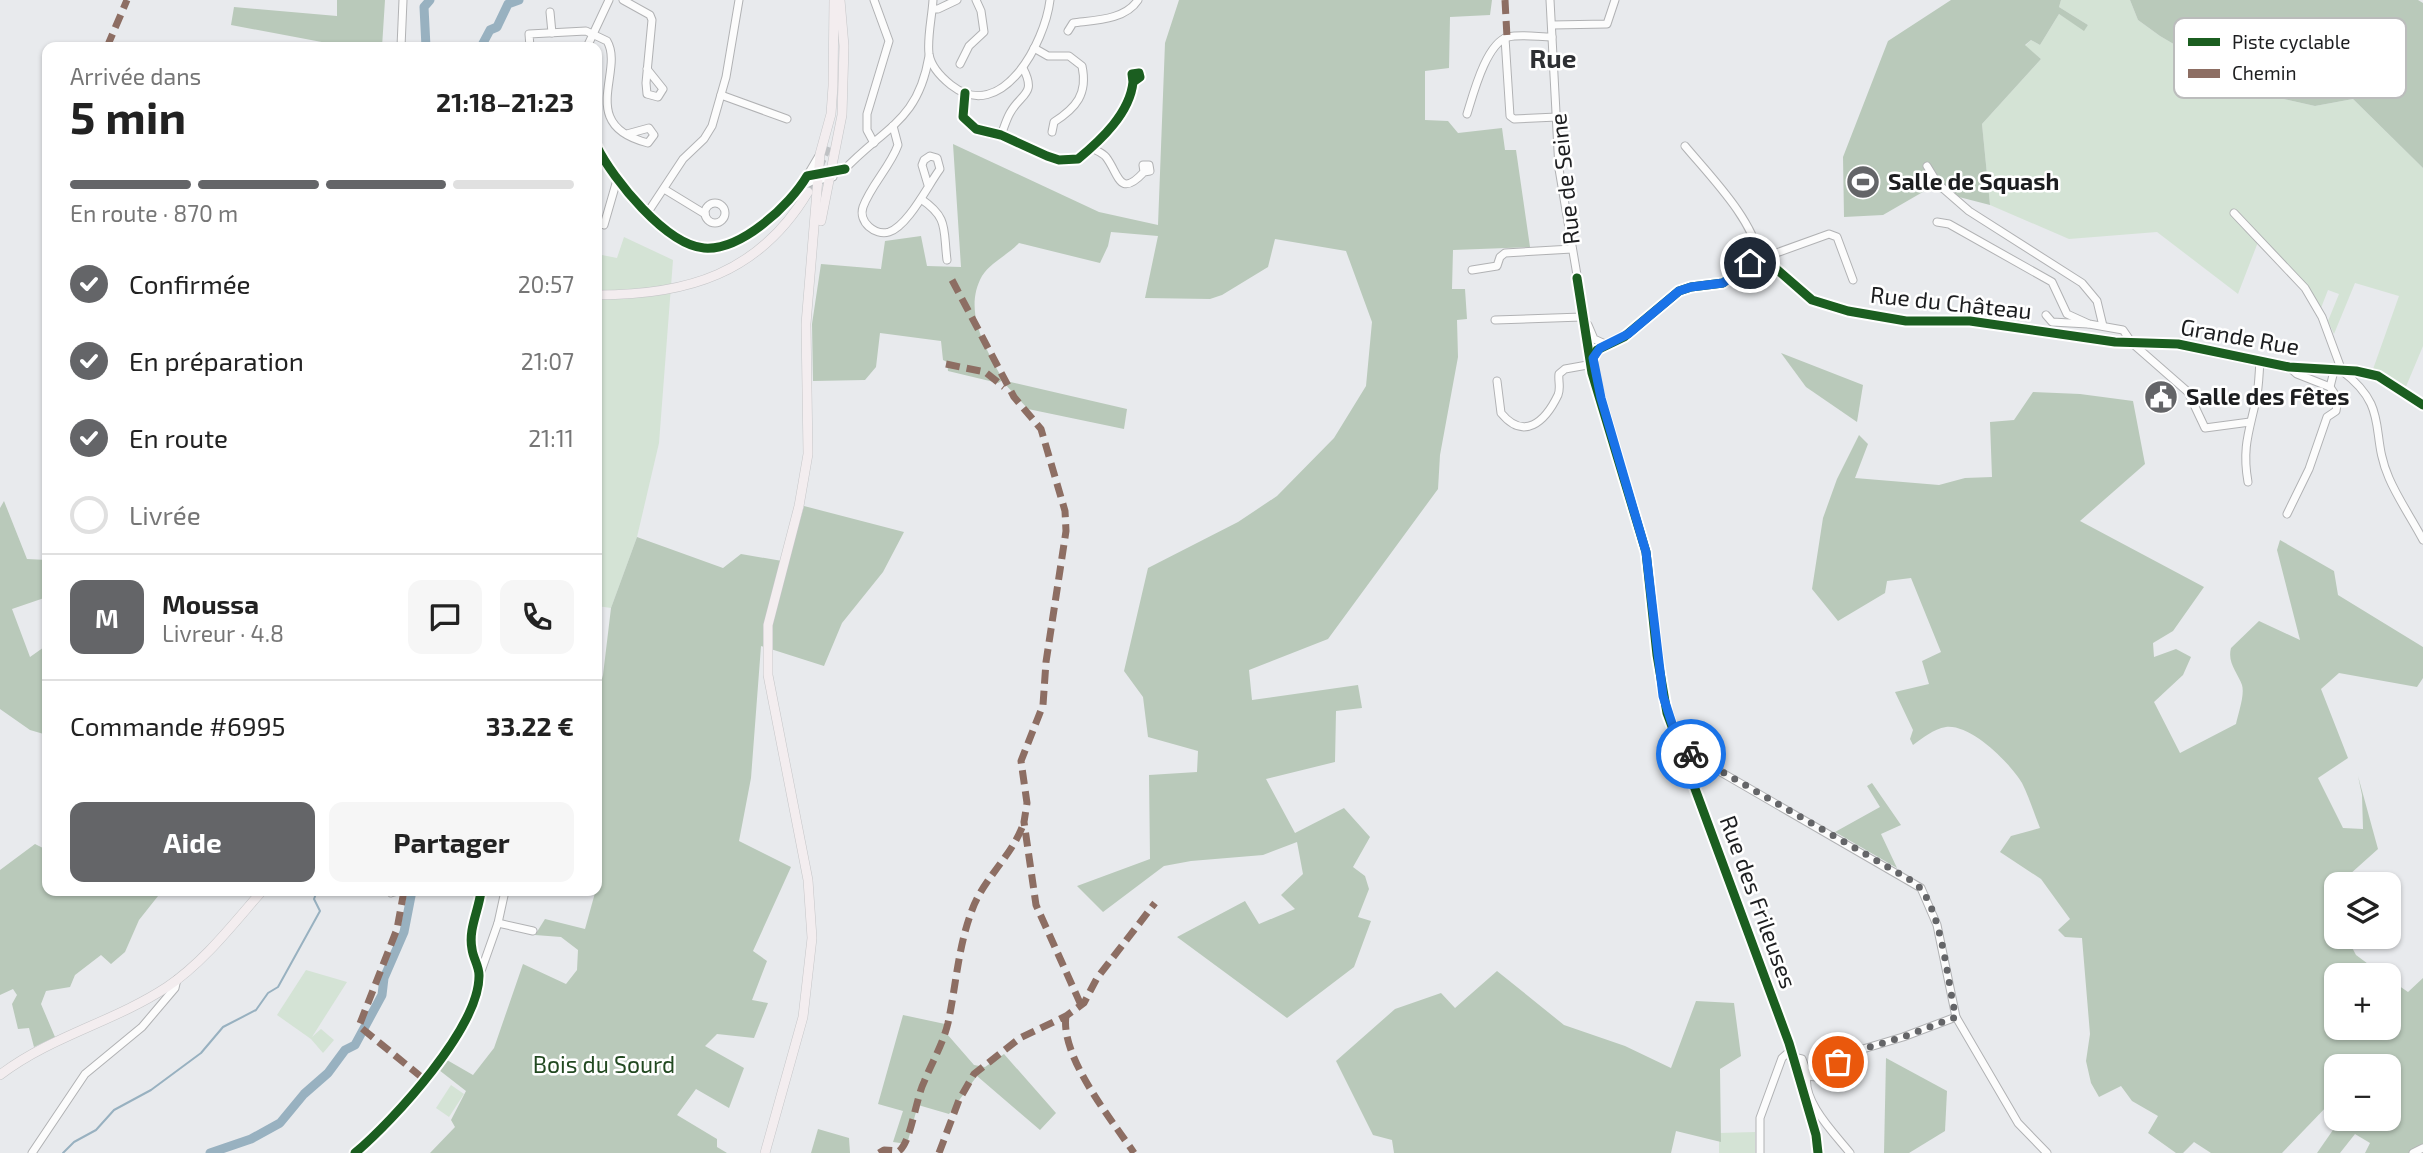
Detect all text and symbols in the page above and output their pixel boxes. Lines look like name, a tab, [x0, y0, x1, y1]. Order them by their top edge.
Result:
legend	[2174, 18, 2406, 98]
text: Piste cyclable	[2232, 30, 2351, 53]
district label: Rue	[1530, 42, 1576, 73]
text: Chemin	[2232, 61, 2296, 84]
text: Arrivée dans	[70, 62, 201, 90]
text: 21:18–21:23	[436, 86, 574, 117]
text: 5 min	[70, 88, 186, 143]
street label: Rue de Seine	[1543, 112, 1585, 246]
sports icon: Salle de Squash	[1844, 163, 1882, 201]
place label: Salle de Squash	[1888, 167, 2059, 195]
text: En route · 870 m	[70, 199, 238, 227]
pin	[1720, 233, 1780, 293]
icon: home	[1731, 244, 1769, 282]
icon: check	[70, 265, 108, 303]
text: Confirmée	[129, 268, 251, 299]
text: 20:57	[518, 270, 574, 298]
street label: Rue du Château	[1869, 280, 2033, 324]
street label: Grande Rue	[2179, 312, 2302, 360]
icon: check	[70, 342, 108, 380]
text: En préparation	[129, 345, 304, 376]
text: 21:07	[521, 347, 574, 375]
public building icon: Salle des Fêtes	[2142, 378, 2180, 416]
place label: Salle des Fêtes	[2186, 382, 2350, 410]
icon: check	[70, 419, 108, 457]
text: En route	[129, 422, 228, 453]
text: 21:11	[528, 424, 574, 452]
text: Livrée	[129, 499, 201, 530]
button: chat	[408, 580, 482, 654]
button: phone	[500, 580, 574, 654]
text: Moussa	[162, 588, 259, 619]
text: M	[95, 602, 119, 633]
text: Livreur · 4.8	[162, 619, 284, 647]
text: Commande #6995	[70, 710, 286, 741]
text: 33.22 €	[486, 710, 574, 741]
courier	[1656, 719, 1726, 789]
icon: bike	[1672, 735, 1710, 773]
button: Aide	[70, 802, 315, 882]
button: Partager	[329, 802, 574, 882]
street label: Rue des Frileuses	[1715, 811, 1803, 992]
map controls	[2324, 872, 2401, 1131]
button: layers	[2324, 872, 2401, 949]
button: +	[2324, 963, 2401, 1040]
pin	[1808, 1032, 1868, 1092]
icon: bag	[1819, 1043, 1857, 1081]
park label: Bois du Sourd	[533, 1050, 675, 1078]
button: −	[2324, 1054, 2401, 1131]

